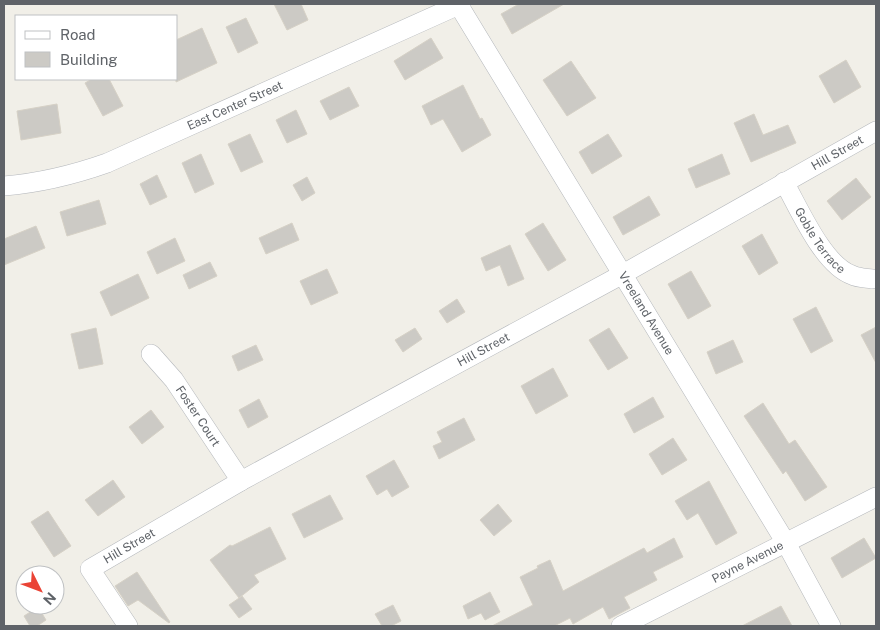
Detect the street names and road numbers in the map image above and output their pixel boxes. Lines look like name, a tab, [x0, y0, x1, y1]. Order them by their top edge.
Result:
street label: East Center Street	[185, 78, 285, 133]
street label: Hill Street	[809, 132, 866, 173]
street label: Goble Terrace	[792, 205, 848, 277]
street label: Vreeland Avenue	[616, 269, 677, 358]
street label: Hill Street	[455, 330, 512, 369]
street label: Foster Court	[173, 383, 223, 449]
street label: Hill Street	[101, 525, 158, 567]
street label: Payne Avenue	[710, 538, 786, 586]

